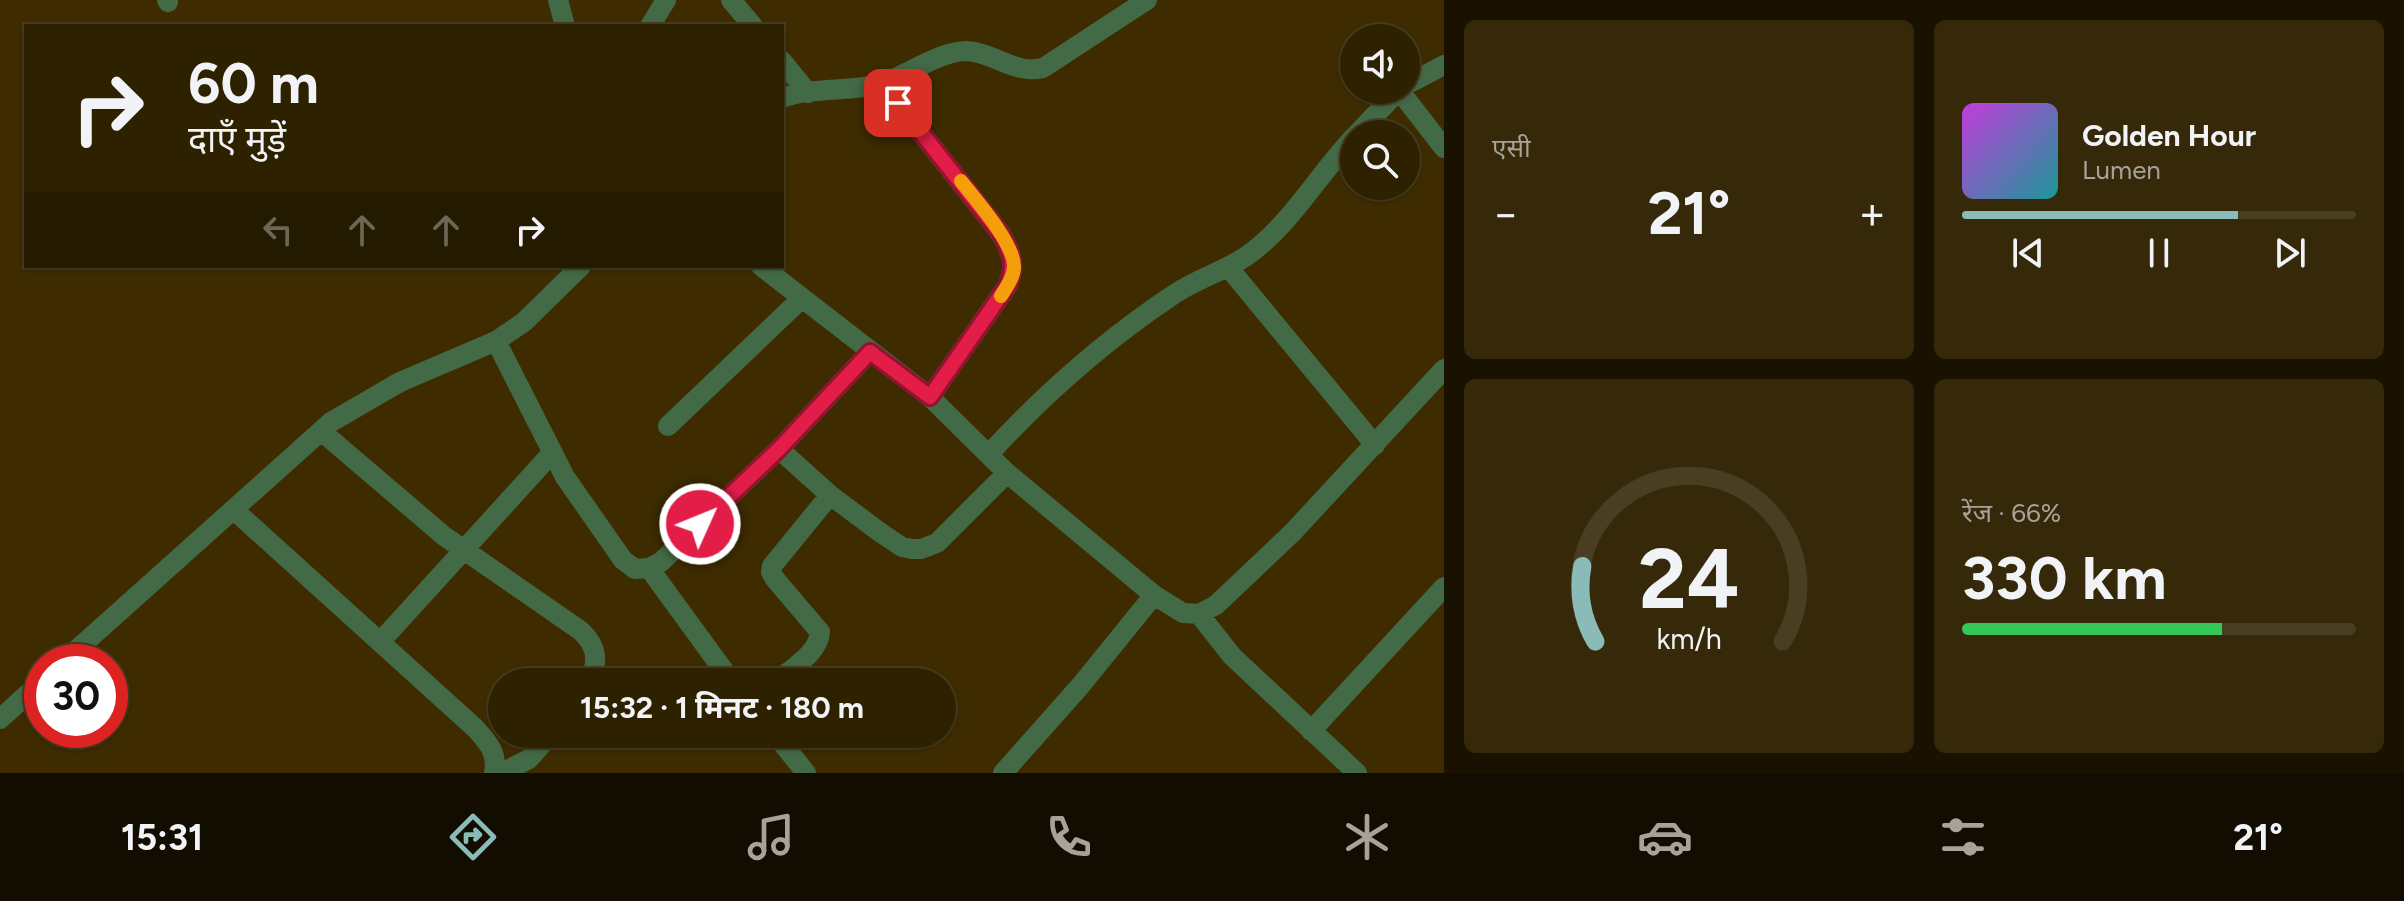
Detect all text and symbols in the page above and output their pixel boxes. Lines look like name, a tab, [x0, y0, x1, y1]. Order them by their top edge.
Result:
map controls	[1340, 24, 1420, 200]
button: sound	[1340, 24, 1420, 104]
text: 60 m	[188, 50, 319, 117]
icon: right	[56, 56, 160, 160]
pin	[864, 69, 932, 137]
icon: arrive	[876, 81, 920, 125]
text: Golden Hour	[2082, 117, 2256, 154]
text: दाएँ मुड़ें	[188, 118, 286, 161]
button: search	[1340, 120, 1420, 200]
text: एसी	[1492, 132, 1531, 164]
text: Lumen	[2082, 154, 2161, 186]
text: 21°	[1648, 177, 1730, 249]
text: −	[1492, 187, 1519, 240]
text: +	[1859, 187, 1886, 240]
icon: left	[256, 208, 300, 252]
icon: ahead	[340, 208, 384, 252]
icon: ahead	[424, 208, 468, 252]
icon: right	[508, 208, 552, 252]
icon: previous	[2006, 231, 2050, 275]
icon: pause	[2137, 231, 2181, 275]
icon: next	[2268, 231, 2312, 275]
position arrow	[658, 482, 742, 566]
text: रेंज · 66%	[1962, 497, 2061, 529]
text: 24	[1639, 528, 1739, 628]
text: 330 km	[1962, 542, 2166, 614]
text: km/h	[1656, 622, 1722, 656]
speed limit sign: 30	[24, 644, 128, 748]
text: 15:32 · 1 मिनट · 180 m	[580, 689, 864, 726]
icon: directions	[445, 809, 501, 865]
icon: music	[743, 809, 799, 865]
icon: phone	[1041, 809, 1097, 865]
icon: climate	[1339, 809, 1395, 865]
icon: car	[1637, 809, 1693, 865]
icon: filters	[1935, 809, 1991, 865]
text: 15:31	[121, 816, 203, 859]
text: 21°	[2233, 816, 2283, 859]

